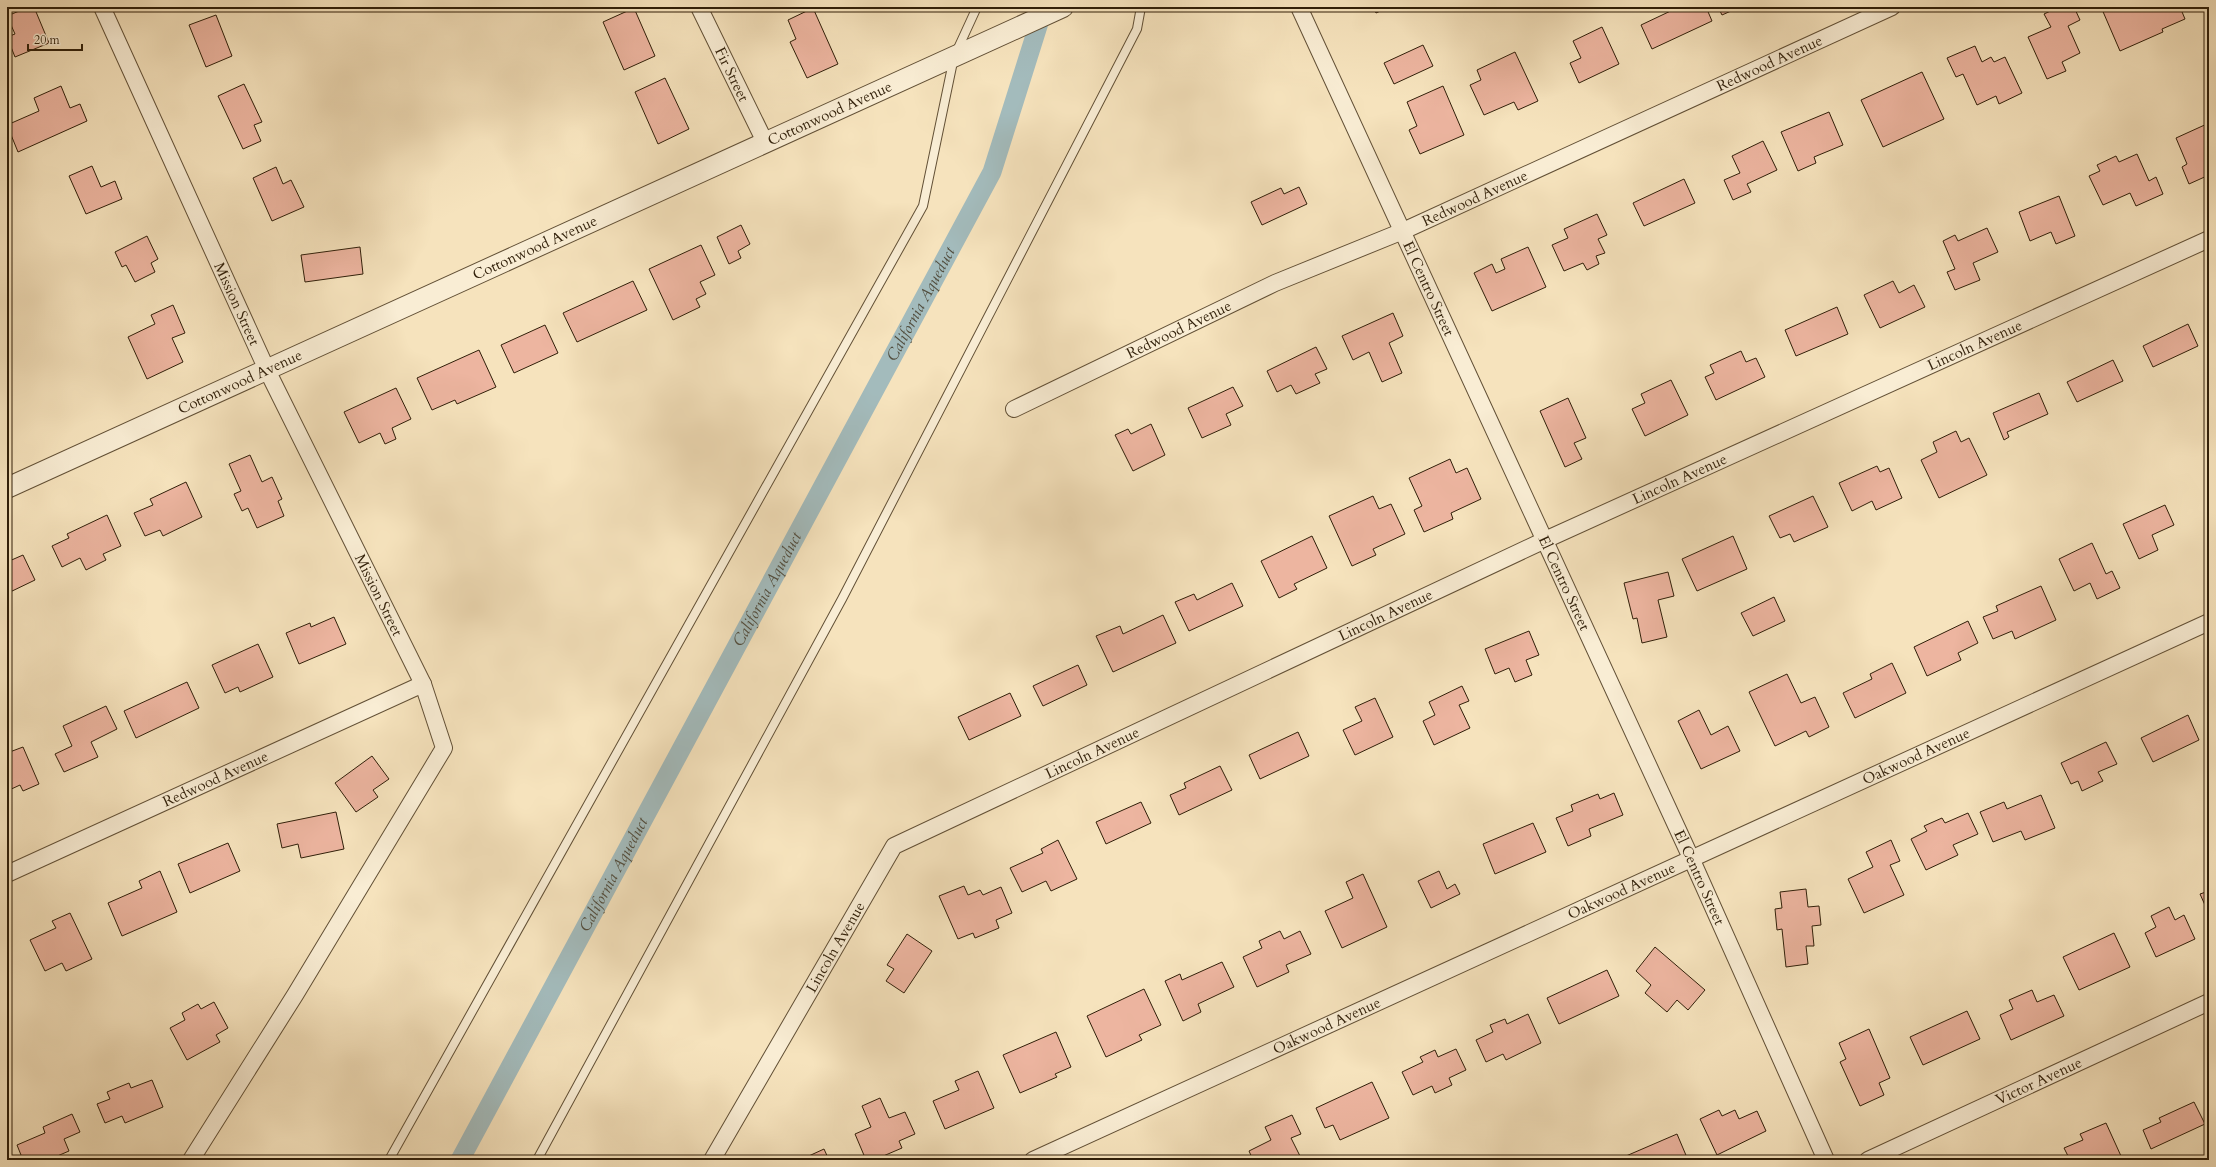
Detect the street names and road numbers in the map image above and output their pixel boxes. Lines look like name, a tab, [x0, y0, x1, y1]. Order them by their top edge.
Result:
street label: Redwood Avenue	[1713, 30, 1826, 96]
street label: Fir Street	[710, 44, 754, 105]
street label: Cottonwood Avenue	[764, 76, 895, 150]
street label: Redwood Avenue	[1419, 165, 1531, 231]
street label: Cottonwood Avenue	[469, 210, 600, 285]
street label: El Centro Street	[1398, 238, 1459, 340]
street label: Mission Street	[209, 259, 265, 349]
street label: Redwood Avenue	[1123, 296, 1235, 363]
street label: Lincoln Avenue	[1924, 315, 2025, 375]
street label: Cottonwood Avenue	[175, 345, 306, 419]
street label: Lincoln Avenue	[1629, 449, 1730, 509]
street label: El Centro Street	[1534, 532, 1595, 634]
street label: Mission Street	[350, 551, 408, 640]
street label: Lincoln Avenue	[1335, 584, 1436, 646]
street label: Lincoln Avenue	[1042, 722, 1143, 784]
street label: Oakwood Avenue	[1859, 723, 1973, 789]
street label: Redwood Avenue	[159, 746, 272, 812]
street label: El Centro Street	[1669, 826, 1730, 928]
street label: Oakwood Avenue	[1564, 857, 1679, 924]
street label: Lincoln Avenue	[801, 898, 870, 996]
street label: Oakwood Avenue	[1270, 992, 1384, 1059]
street label: Victor Avenue	[1992, 1052, 2085, 1110]

